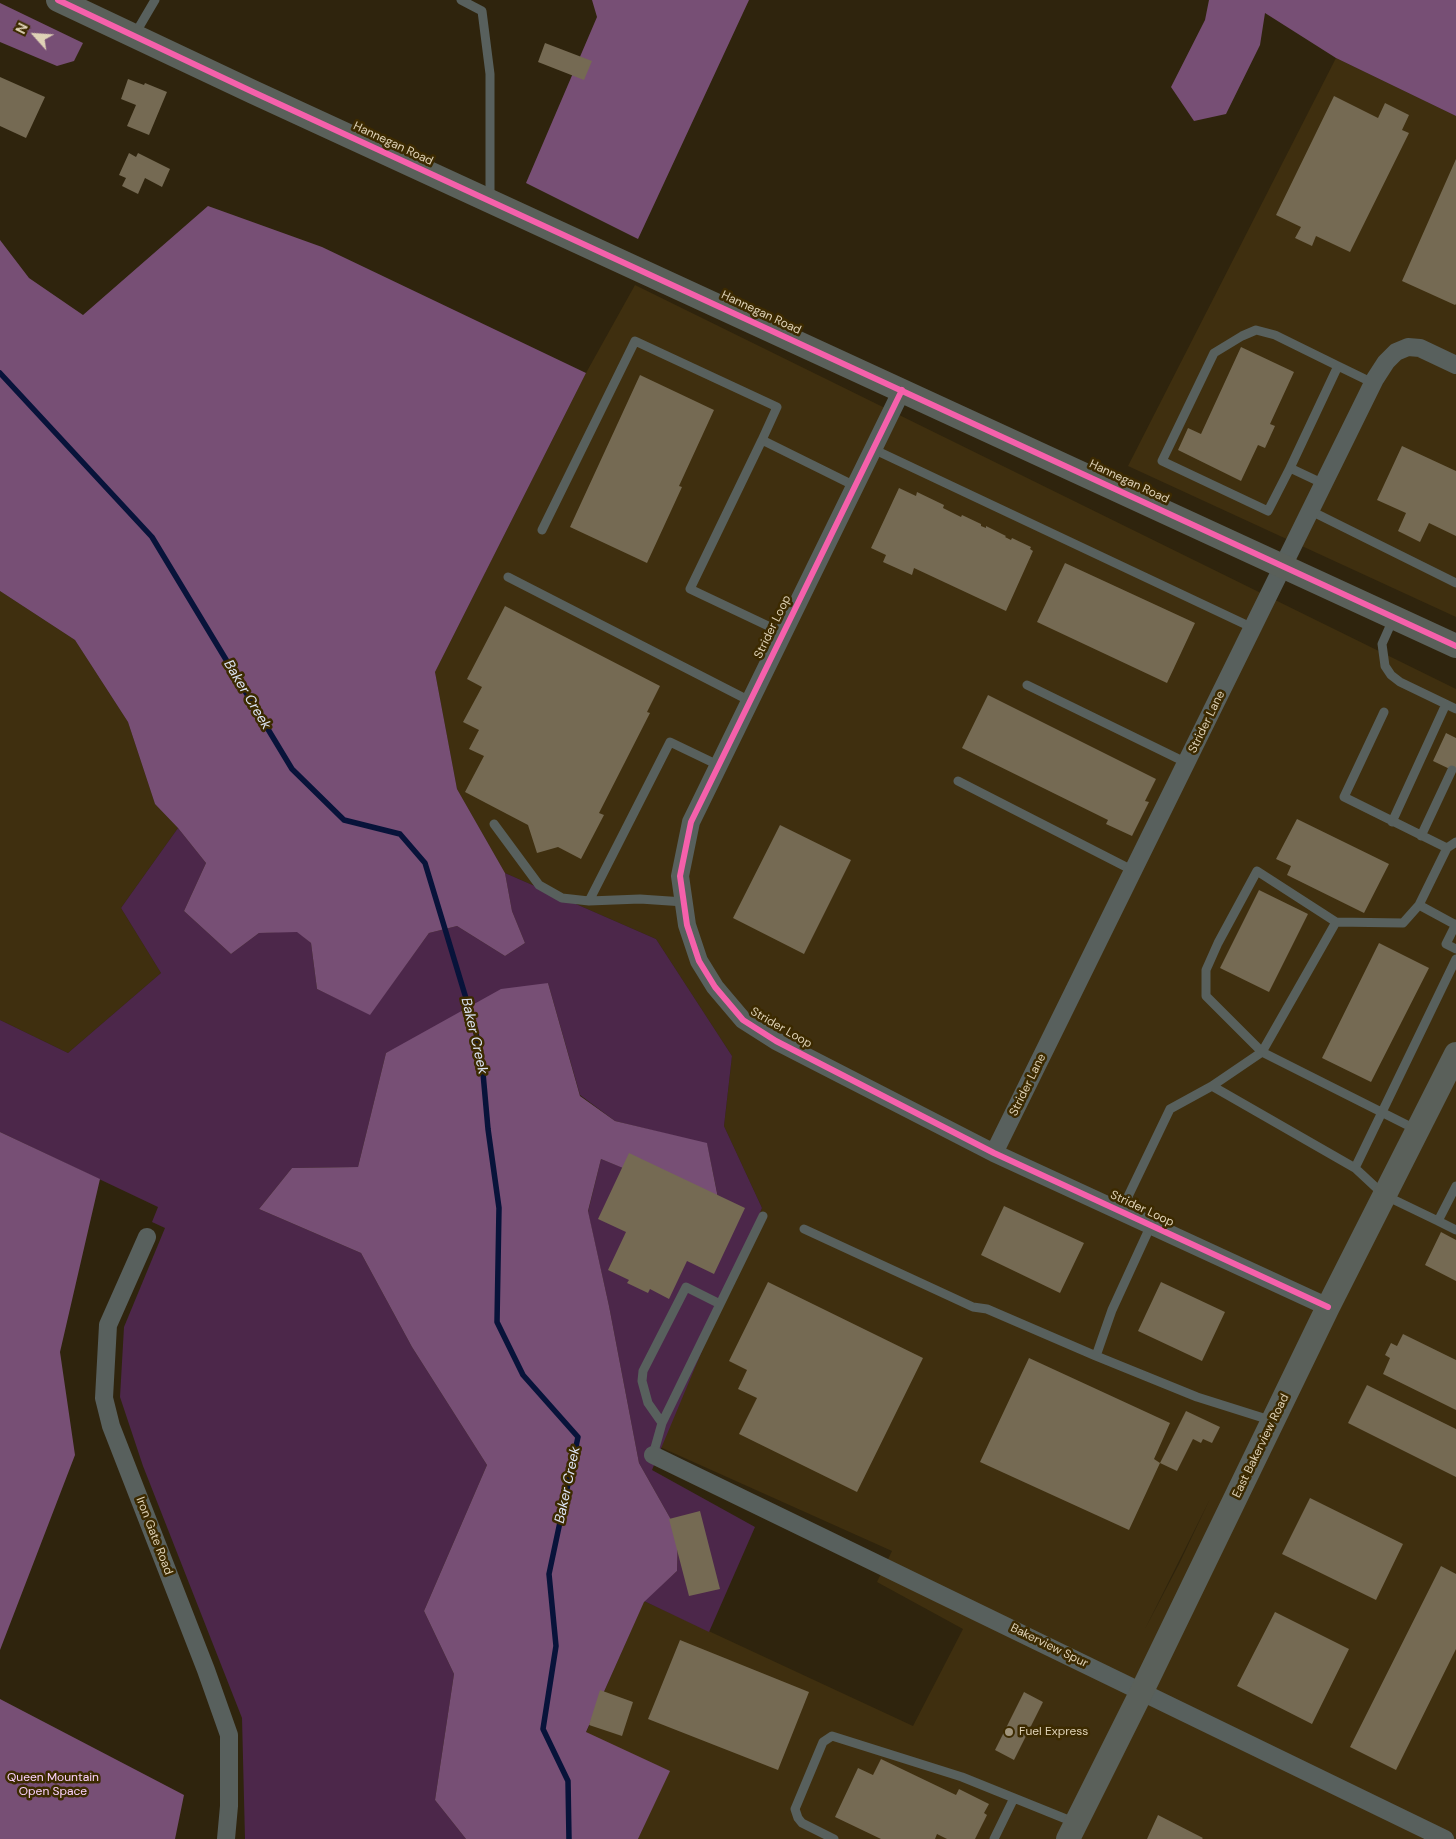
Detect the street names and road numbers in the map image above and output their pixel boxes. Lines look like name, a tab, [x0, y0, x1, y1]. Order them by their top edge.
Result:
street label: Hannegan Road	[351, 119, 435, 169]
street label: Hannegan Road	[719, 288, 803, 338]
street label: Hannegan Road	[1087, 457, 1171, 507]
street label: Strider Loop	[751, 593, 795, 661]
street label: Strider Lane	[1186, 689, 1228, 755]
street label: Strider Loop	[748, 1005, 814, 1051]
street label: Strider Lane	[1007, 1052, 1049, 1118]
street label: Strider Loop	[1108, 1188, 1176, 1230]
street label: East Bakerview Road	[1230, 1392, 1292, 1500]
street label: Iron Gate Road	[133, 1495, 175, 1577]
street label: Bakerview Spur	[1008, 1621, 1090, 1671]

